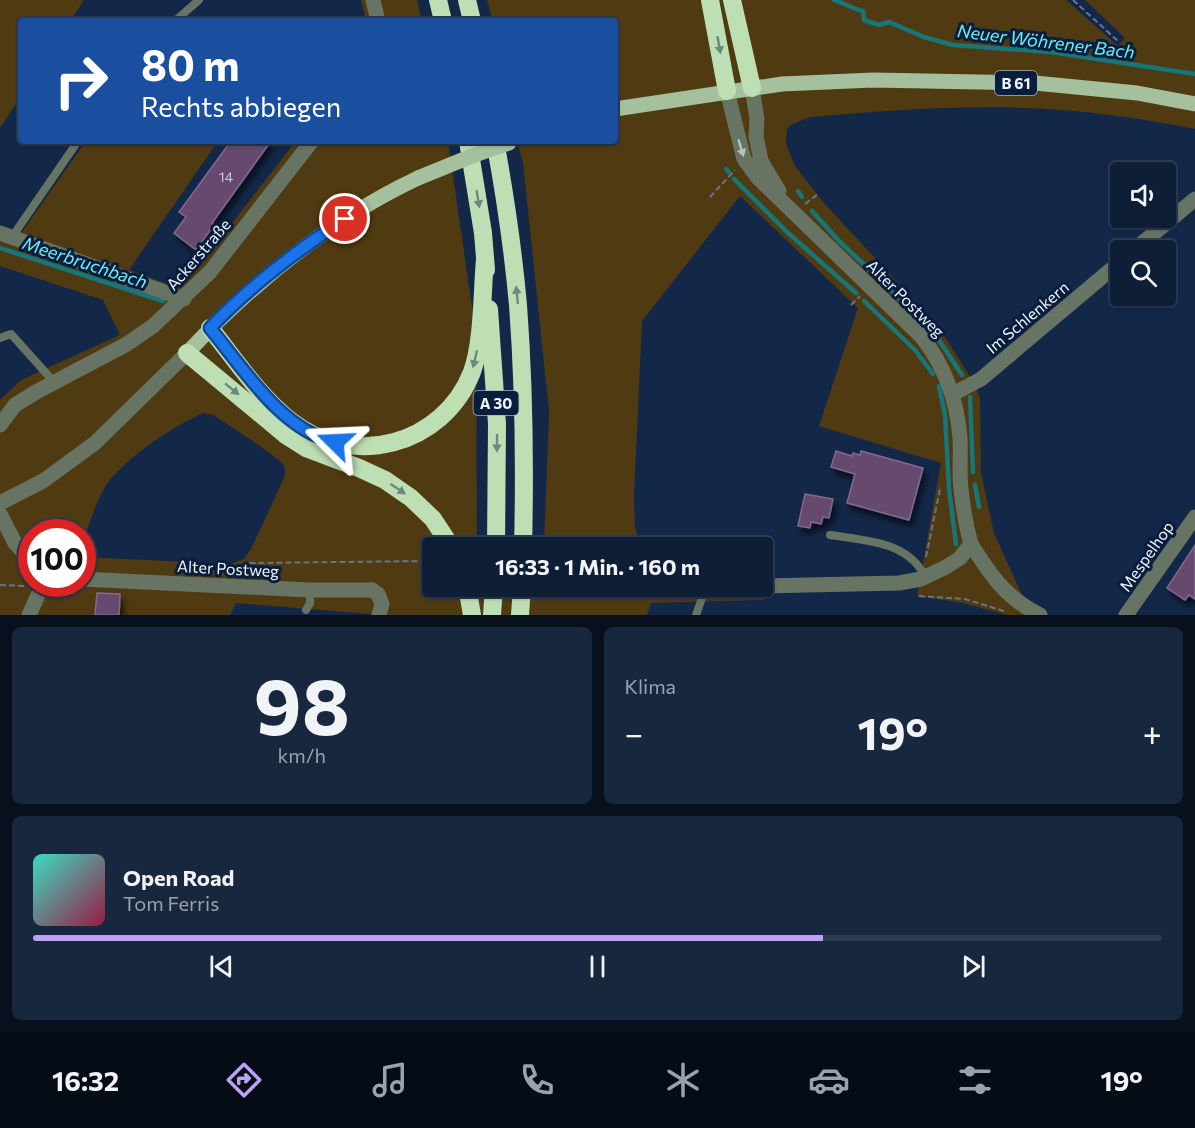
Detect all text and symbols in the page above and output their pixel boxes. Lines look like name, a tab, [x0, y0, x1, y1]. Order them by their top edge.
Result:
water label: Neuer Wöhrener Bach	[956, 19, 1136, 63]
one-way arrow	[715, 36, 724, 55]
text: 80 m	[141, 38, 240, 90]
icon: right	[42, 42, 120, 120]
road number: B 61	[995, 71, 1037, 95]
text: Rechts abbiegen	[141, 90, 341, 123]
one-way arrow	[737, 139, 746, 157]
map controls	[1110, 162, 1176, 306]
button: sound	[1110, 162, 1176, 228]
house number: 14	[219, 168, 234, 185]
one-way arrow	[473, 189, 482, 208]
pin	[319, 193, 370, 244]
icon: arrive	[328, 202, 361, 235]
street label: Ackerstraße	[162, 215, 234, 293]
water label: Meerbruchbach	[20, 231, 150, 293]
button: search	[1110, 240, 1176, 306]
street label: Alter Postweg	[863, 255, 949, 341]
street label: Im Schlenkern	[982, 277, 1072, 357]
one-way arrow	[512, 285, 522, 304]
one-way arrow	[469, 350, 479, 368]
one-way arrow	[225, 383, 240, 395]
road number: A 30	[474, 391, 518, 415]
position arrow	[303, 410, 367, 474]
one-way arrow	[492, 434, 502, 453]
one-way arrow	[389, 483, 405, 495]
street label: Mespelhop	[1115, 517, 1177, 595]
speed limit sign: 100	[18, 519, 96, 597]
text: 16:33 · 1 Min. · 160 m	[495, 553, 700, 580]
street label: Alter Postweg	[177, 556, 280, 580]
text: 98	[254, 656, 350, 751]
text: Klima	[625, 674, 676, 698]
text: 19°	[858, 704, 928, 759]
text: −	[625, 712, 643, 753]
text: +	[1143, 712, 1162, 753]
text: km/h	[277, 743, 326, 767]
text: Open Road	[123, 864, 234, 891]
text: Tom Ferris	[123, 891, 219, 915]
icon: previous	[205, 950, 238, 983]
icon: pause	[581, 950, 614, 983]
icon: next	[957, 950, 990, 983]
icon: directions	[223, 1059, 265, 1101]
icon: music	[369, 1059, 411, 1101]
icon: phone	[516, 1059, 558, 1101]
icon: climate	[662, 1059, 704, 1101]
icon: car	[808, 1059, 850, 1101]
icon: filters	[954, 1059, 996, 1101]
text: 16:32	[52, 1064, 119, 1097]
text: 19°	[1100, 1064, 1143, 1097]

